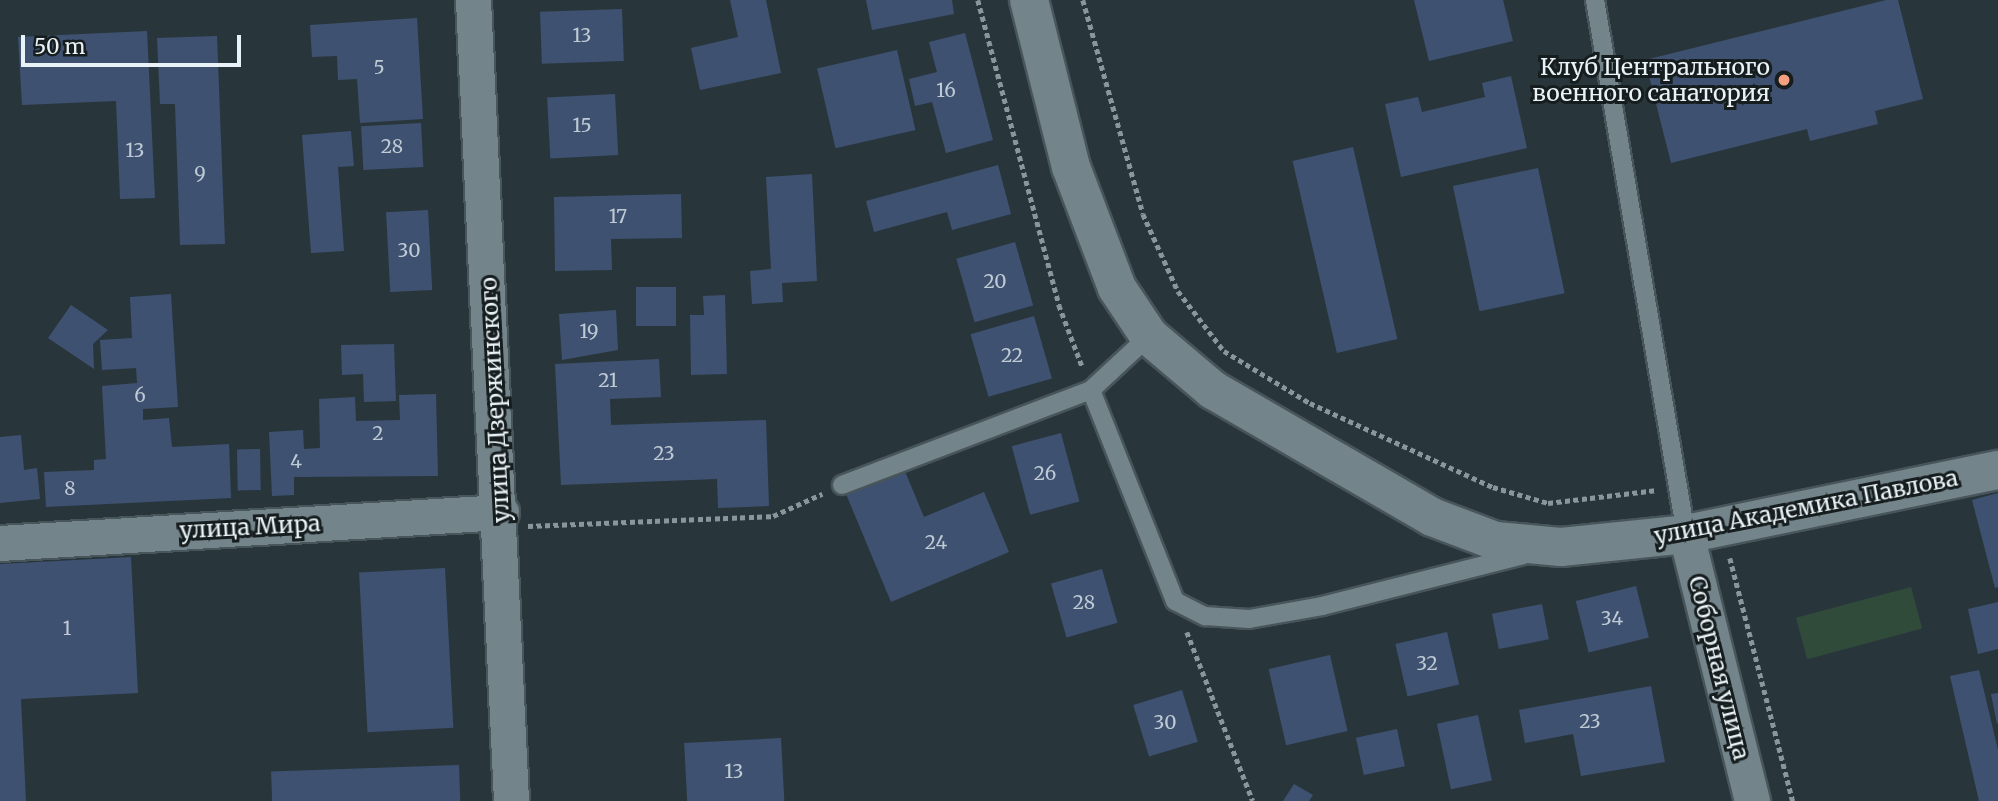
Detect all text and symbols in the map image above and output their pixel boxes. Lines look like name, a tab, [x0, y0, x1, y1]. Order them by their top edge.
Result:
scale bar	[24, 21, 245, 65]
house number: 13	[573, 25, 591, 47]
text: 50 m	[34, 33, 85, 60]
place label: Клуб Центрального военного санатория	[1532, 53, 1770, 107]
house number: 5	[373, 57, 385, 79]
marker: Клуб Центрального военного санатория	[1776, 72, 1792, 88]
house number: 16	[936, 80, 956, 102]
house number: 15	[572, 115, 592, 137]
house number: 28	[381, 136, 403, 158]
house number: 13	[126, 140, 144, 162]
house number: 9	[194, 163, 206, 185]
house number: 17	[609, 206, 627, 228]
house number: 30	[398, 240, 420, 262]
house number: 20	[983, 271, 1007, 293]
street label: улица Дзержинского	[475, 277, 515, 523]
house number: 19	[579, 321, 599, 343]
house number: 22	[1001, 345, 1023, 367]
house number: 21	[598, 370, 618, 392]
house number: 6	[134, 385, 146, 407]
house number: 2	[372, 423, 384, 445]
house number: 23	[653, 443, 675, 465]
house number: 4	[290, 451, 302, 473]
house number: 26	[1034, 463, 1056, 485]
street label: улица Академика Павлова	[1652, 464, 1960, 550]
house number: 8	[64, 478, 76, 500]
street label: улица Мира	[179, 510, 321, 544]
house number: 24	[925, 532, 947, 554]
street label: Соборная улица	[1683, 573, 1755, 763]
house number: 28	[1073, 592, 1095, 614]
house number: 34	[1601, 608, 1623, 630]
house number: 1	[63, 618, 71, 640]
house number: 32	[1416, 653, 1438, 675]
house number: 23	[1579, 711, 1601, 733]
house number: 30	[1154, 712, 1176, 734]
house number: 13	[725, 761, 743, 783]

